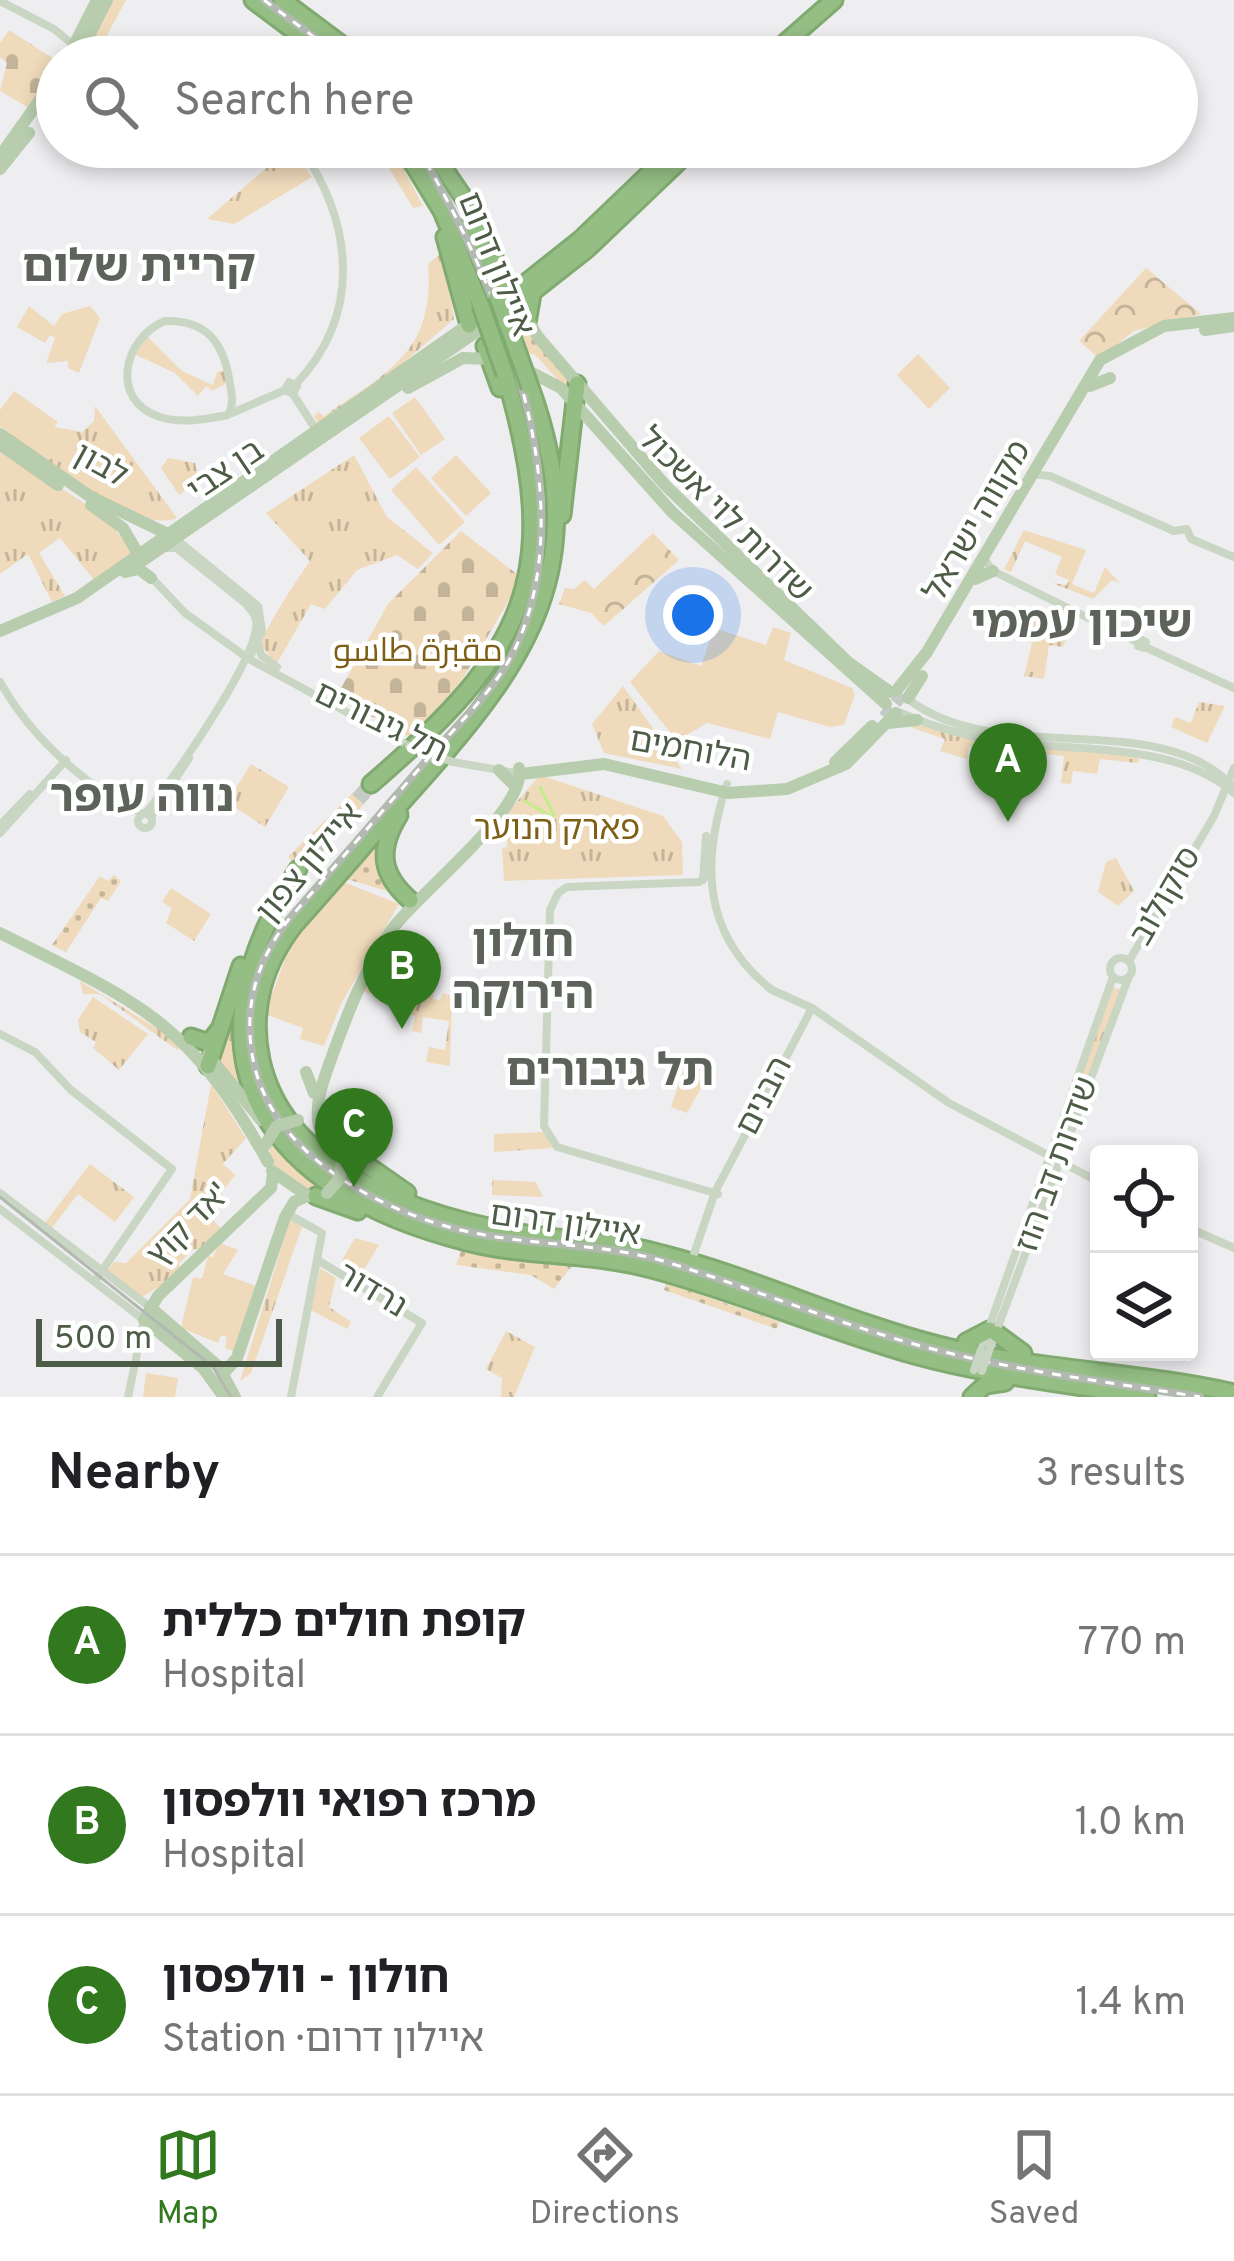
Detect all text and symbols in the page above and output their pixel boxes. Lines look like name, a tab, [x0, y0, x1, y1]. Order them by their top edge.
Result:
search box	[36, 36, 1198, 168]
icon: search	[78, 69, 144, 135]
text: Search here	[174, 74, 414, 131]
street label: איילון דרום	[446, 187, 542, 343]
district label: קריית שלום	[22, 241, 256, 298]
street label: שדרות לוי אשכול	[628, 420, 820, 612]
street label: בן צבי	[181, 431, 273, 513]
street label: מקווה ישראל	[916, 434, 1042, 610]
street label: לבון	[66, 435, 134, 499]
your location	[663, 585, 723, 645]
district label: שיכון עממי	[971, 597, 1193, 654]
park label: مقبرة طاسو	[333, 632, 503, 674]
street label: תל גיבורים	[306, 674, 454, 774]
street label: הלוחמים	[626, 721, 754, 783]
pin: A	[969, 723, 1047, 822]
district label: נווה עופר	[50, 771, 234, 828]
street label: איילון צפון	[249, 796, 373, 932]
park label: פארק הנוער	[474, 810, 640, 852]
street label: סוקולוב	[1122, 840, 1212, 954]
district label: חולון הירוקה	[452, 916, 594, 1025]
pin: B	[363, 930, 441, 1029]
district label: תל גיבורים	[506, 1045, 714, 1102]
street label: הבנים	[728, 1051, 804, 1143]
street label: שדרות דב הוז	[1008, 1072, 1110, 1258]
pin: C	[315, 1088, 393, 1187]
map controls	[1090, 1145, 1198, 1361]
button: locate	[1090, 1145, 1198, 1253]
street label: אד קוץ'	[139, 1175, 241, 1277]
street label: איילון דרום	[487, 1195, 643, 1257]
button: layers	[1090, 1253, 1198, 1361]
street label: נרדור	[328, 1255, 414, 1329]
scale bar	[36, 1313, 282, 1366]
text: 500 m	[54, 1319, 152, 1361]
text: Nearby	[48, 1443, 220, 1508]
text: 3 results	[1036, 1451, 1186, 1500]
text: קופת חולים כללית	[162, 1596, 526, 1653]
text: A	[73, 1620, 101, 1669]
text: 770 m	[1078, 1620, 1186, 1669]
text: Hospital	[162, 1653, 306, 1702]
text: מרכז רפואי וולפסון	[162, 1776, 536, 1833]
text: B	[74, 1800, 100, 1849]
text: 1.0 km	[1075, 1800, 1186, 1849]
text: Hospital	[162, 1833, 306, 1882]
text: חולון - וולפסון	[162, 1952, 450, 2009]
text: C	[75, 1980, 99, 2029]
text: 1.4 km	[1076, 1980, 1186, 2029]
text: Station · איילון דרום	[162, 2017, 484, 2066]
tab: Map	[155, 2122, 221, 2236]
tab: Directions	[530, 2122, 680, 2236]
tab: Saved	[989, 2122, 1079, 2236]

